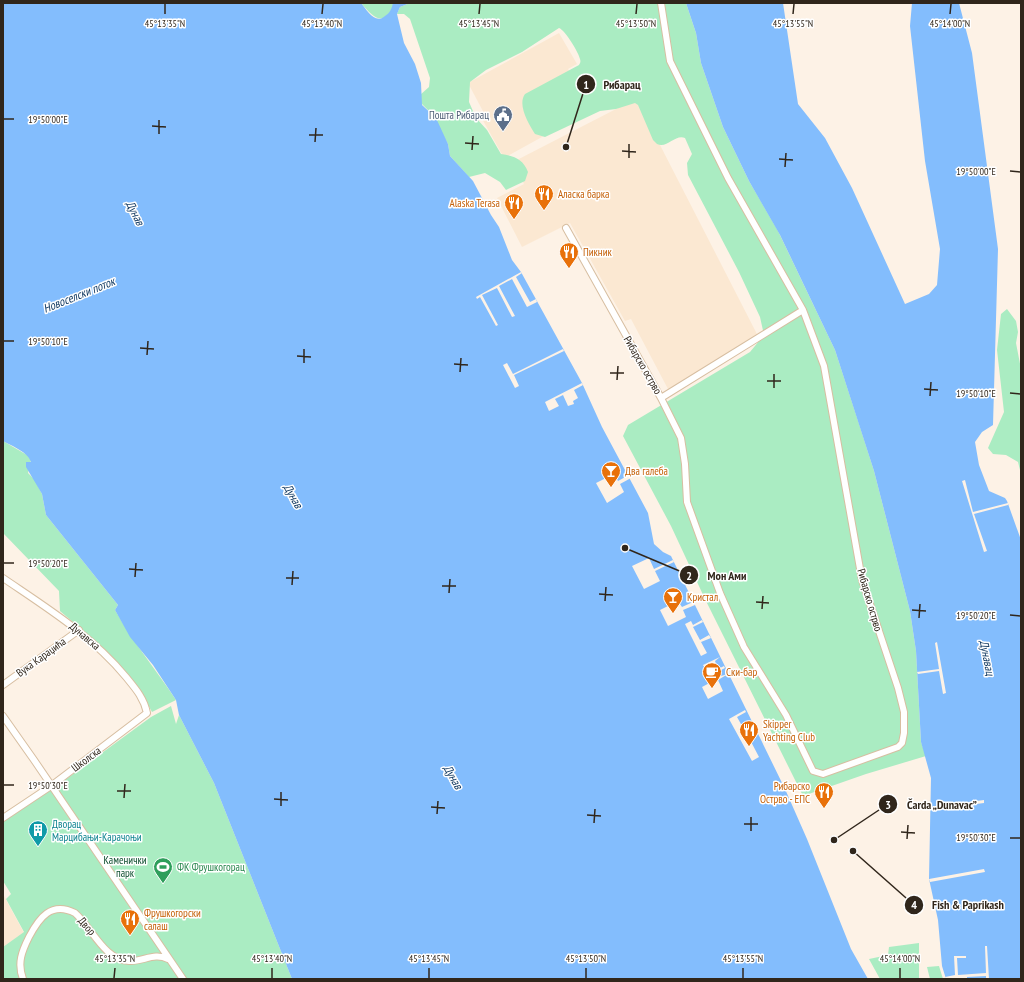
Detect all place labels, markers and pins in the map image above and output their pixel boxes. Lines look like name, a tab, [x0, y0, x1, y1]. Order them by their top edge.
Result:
callout: Рибарац	[576, 72, 649, 96]
public building icon: Пошта Рибарац	[492, 104, 514, 132]
place label: Пошта Рибарац	[429, 108, 489, 122]
restaurant icon: Аласка барка	[533, 183, 555, 211]
place label: Аласка барка	[558, 187, 610, 201]
restaurant icon: Alaska Terasa	[503, 192, 525, 220]
place label: Alaska Terasa	[450, 196, 500, 210]
restaurant icon: Пикник	[558, 241, 580, 269]
place label: Пикник	[583, 245, 612, 259]
bar icon: Два галеба	[600, 460, 622, 488]
place label: Два галеба	[625, 464, 668, 478]
callout: Мон Ами	[679, 563, 755, 587]
bar icon: Кристал	[662, 586, 684, 614]
place label: Кристал	[687, 590, 718, 604]
cafe icon: Ски-бар	[701, 661, 723, 689]
place label: Ски-бар	[726, 665, 757, 679]
place label: Skipper Yachting Club	[763, 717, 815, 744]
restaurant icon: Skipper Yachting Club	[738, 719, 760, 747]
place label: Рибарско Острво - ЕПС	[760, 779, 810, 806]
restaurant icon: Рибарско Острво - ЕПС	[813, 781, 835, 809]
callout: Čarda „Dunavac”	[878, 792, 985, 816]
place label: Дворац Марцибањи-Карачоњи	[52, 817, 142, 844]
building icon: Дворац Марцибањи-Карачоњи	[27, 819, 49, 847]
sports icon: ФК Фрушкогорац	[152, 856, 174, 884]
place label: ФК Фрушкогорац	[177, 860, 245, 874]
callout: Fish & Paprikash	[904, 893, 1011, 917]
place label: Фрушкогорски салаш	[144, 906, 201, 933]
restaurant icon: Фрушкогорски салаш	[119, 908, 141, 936]

